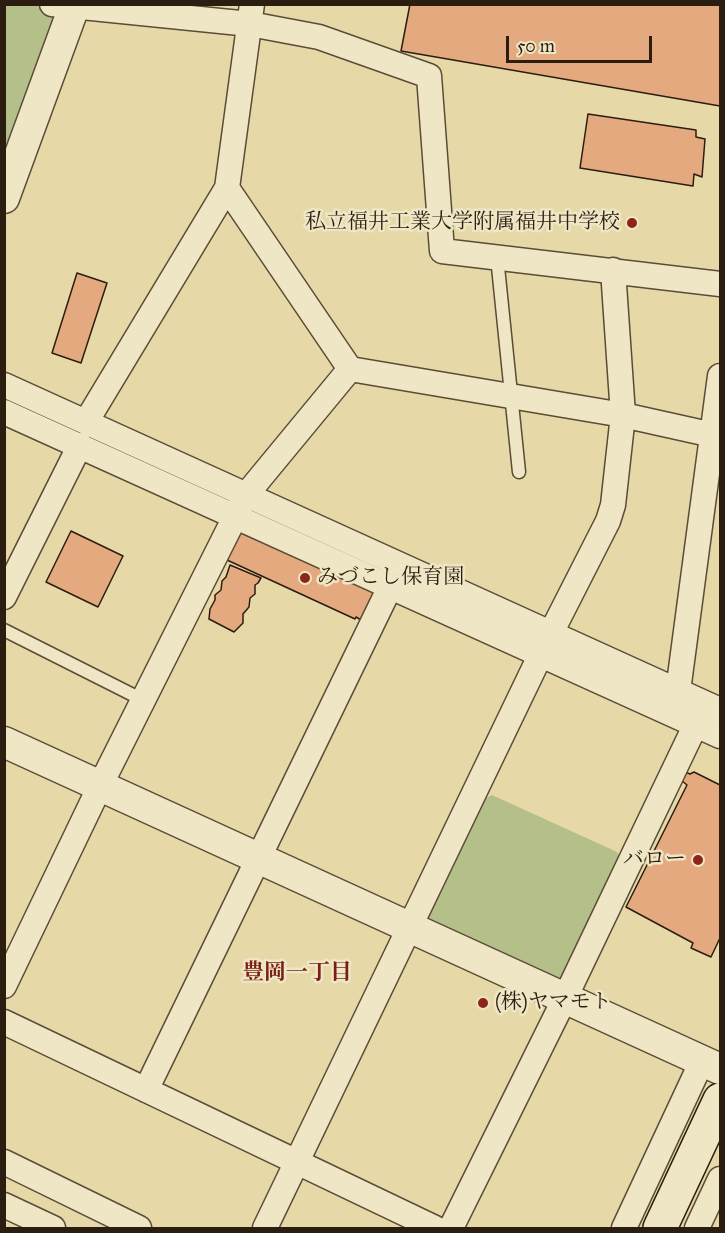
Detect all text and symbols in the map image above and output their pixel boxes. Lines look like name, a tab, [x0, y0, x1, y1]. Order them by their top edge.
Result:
scale bar	[509, 24, 654, 62]
text: 50 m	[517, 35, 555, 57]
place label: 私立福井工業大学附属福井中学校	[305, 210, 620, 236]
marker: 私立福井工業大学附属福井中学校	[625, 216, 639, 230]
place label: みづこし保育園	[317, 565, 464, 591]
marker: みづこし保育園	[298, 571, 312, 585]
place label: バロー	[623, 847, 686, 873]
marker: バロー	[691, 853, 705, 867]
district label: 豊岡一丁目	[242, 961, 352, 987]
place label: (株)ヤマモト	[495, 990, 612, 1016]
marker: (株)ヤマモト	[476, 996, 490, 1010]

